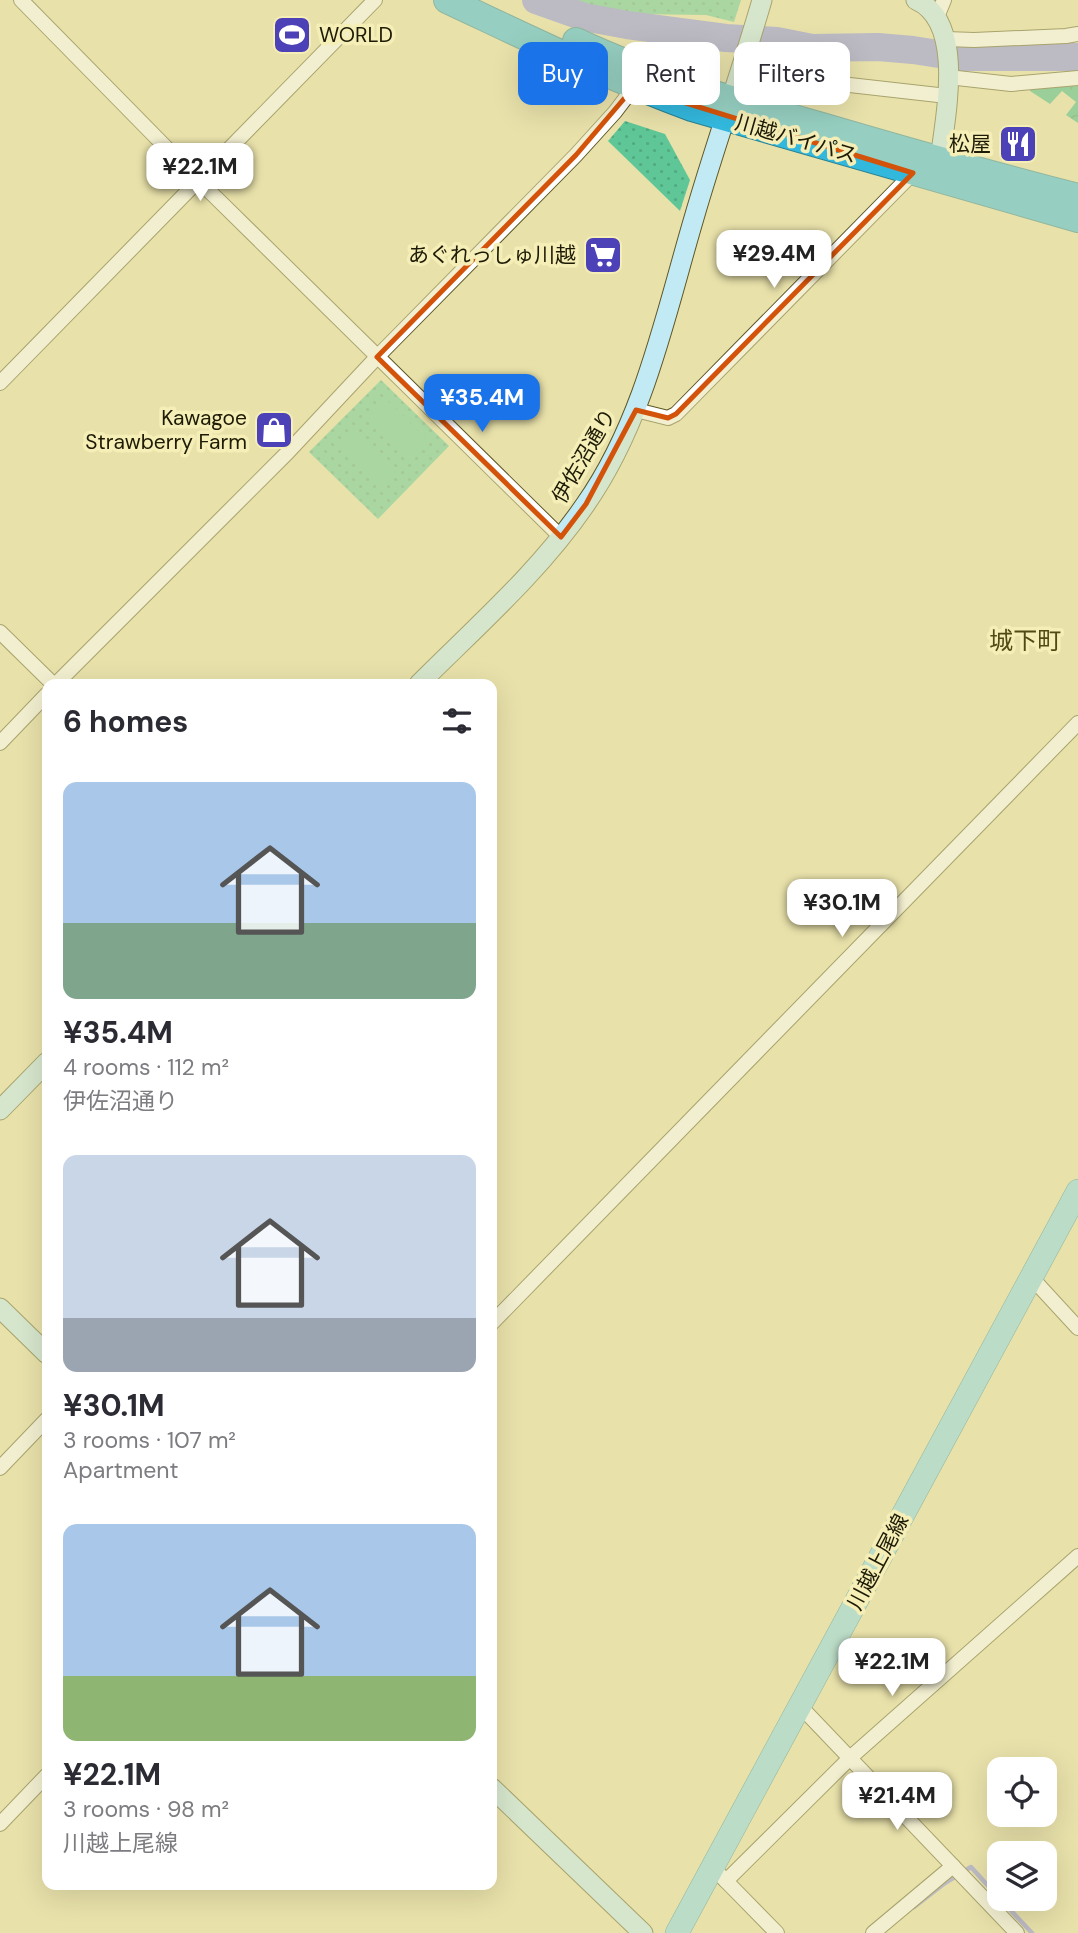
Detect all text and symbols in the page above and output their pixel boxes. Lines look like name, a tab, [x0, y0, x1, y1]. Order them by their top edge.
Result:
sports icon: WORLD	[271, 14, 313, 56]
place label: WORLD	[319, 21, 393, 49]
chip: Buy	[518, 42, 608, 105]
chip: Rent	[622, 42, 720, 105]
chip: Filters	[734, 42, 850, 105]
street label: 川越バイパス	[732, 108, 860, 170]
restaurant icon: 松屋	[997, 123, 1039, 165]
place label: 松屋	[949, 130, 991, 158]
pin: ¥22.1M	[143, 144, 257, 203]
text: ¥22.1M	[162, 151, 238, 181]
pin: ¥29.4M	[717, 230, 831, 290]
supermarket icon: あぐれっしゅ川越	[582, 234, 624, 276]
text: ¥29.4M	[732, 238, 816, 268]
place label: あぐれっしゅ川越	[408, 241, 576, 269]
pin: ¥35.4M	[425, 374, 539, 434]
text: ¥35.4M	[440, 382, 524, 412]
place label: Kawagoe Strawberry Farm	[85, 404, 247, 456]
street label: 伊佐沼通り	[546, 404, 622, 508]
shop icon: Kawagoe Strawberry Farm	[253, 409, 295, 451]
district label: 城下町	[989, 625, 1061, 656]
text: 6 homes	[63, 702, 188, 741]
icon: filters	[438, 702, 476, 740]
icon: home	[207, 827, 333, 953]
pin: ¥30.1M	[785, 880, 899, 939]
text: ¥30.1M	[803, 887, 881, 917]
text: ¥35.4M	[63, 1013, 173, 1052]
text: 4 rooms · 112 m²	[63, 1052, 229, 1082]
text: 伊佐沼通り	[63, 1086, 178, 1116]
icon: home	[207, 1200, 333, 1326]
text: ¥30.1M	[63, 1386, 165, 1425]
text: 3 rooms · 107 m²	[63, 1425, 236, 1455]
text: Apartment	[63, 1455, 178, 1485]
street label: 川越上尾線	[841, 1509, 915, 1615]
icon: home	[207, 1569, 333, 1695]
pin: ¥22.1M	[835, 1638, 949, 1698]
text: ¥22.1M	[854, 1646, 930, 1676]
text: ¥22.1M	[63, 1755, 161, 1794]
map controls	[987, 1757, 1057, 1911]
button: locate	[987, 1757, 1057, 1827]
pin: ¥21.4M	[840, 1772, 954, 1832]
text: ¥21.4M	[858, 1780, 936, 1810]
text: 3 rooms · 98 m²	[63, 1794, 229, 1824]
text: 川越上尾線	[63, 1828, 178, 1858]
button: layers	[987, 1841, 1057, 1911]

